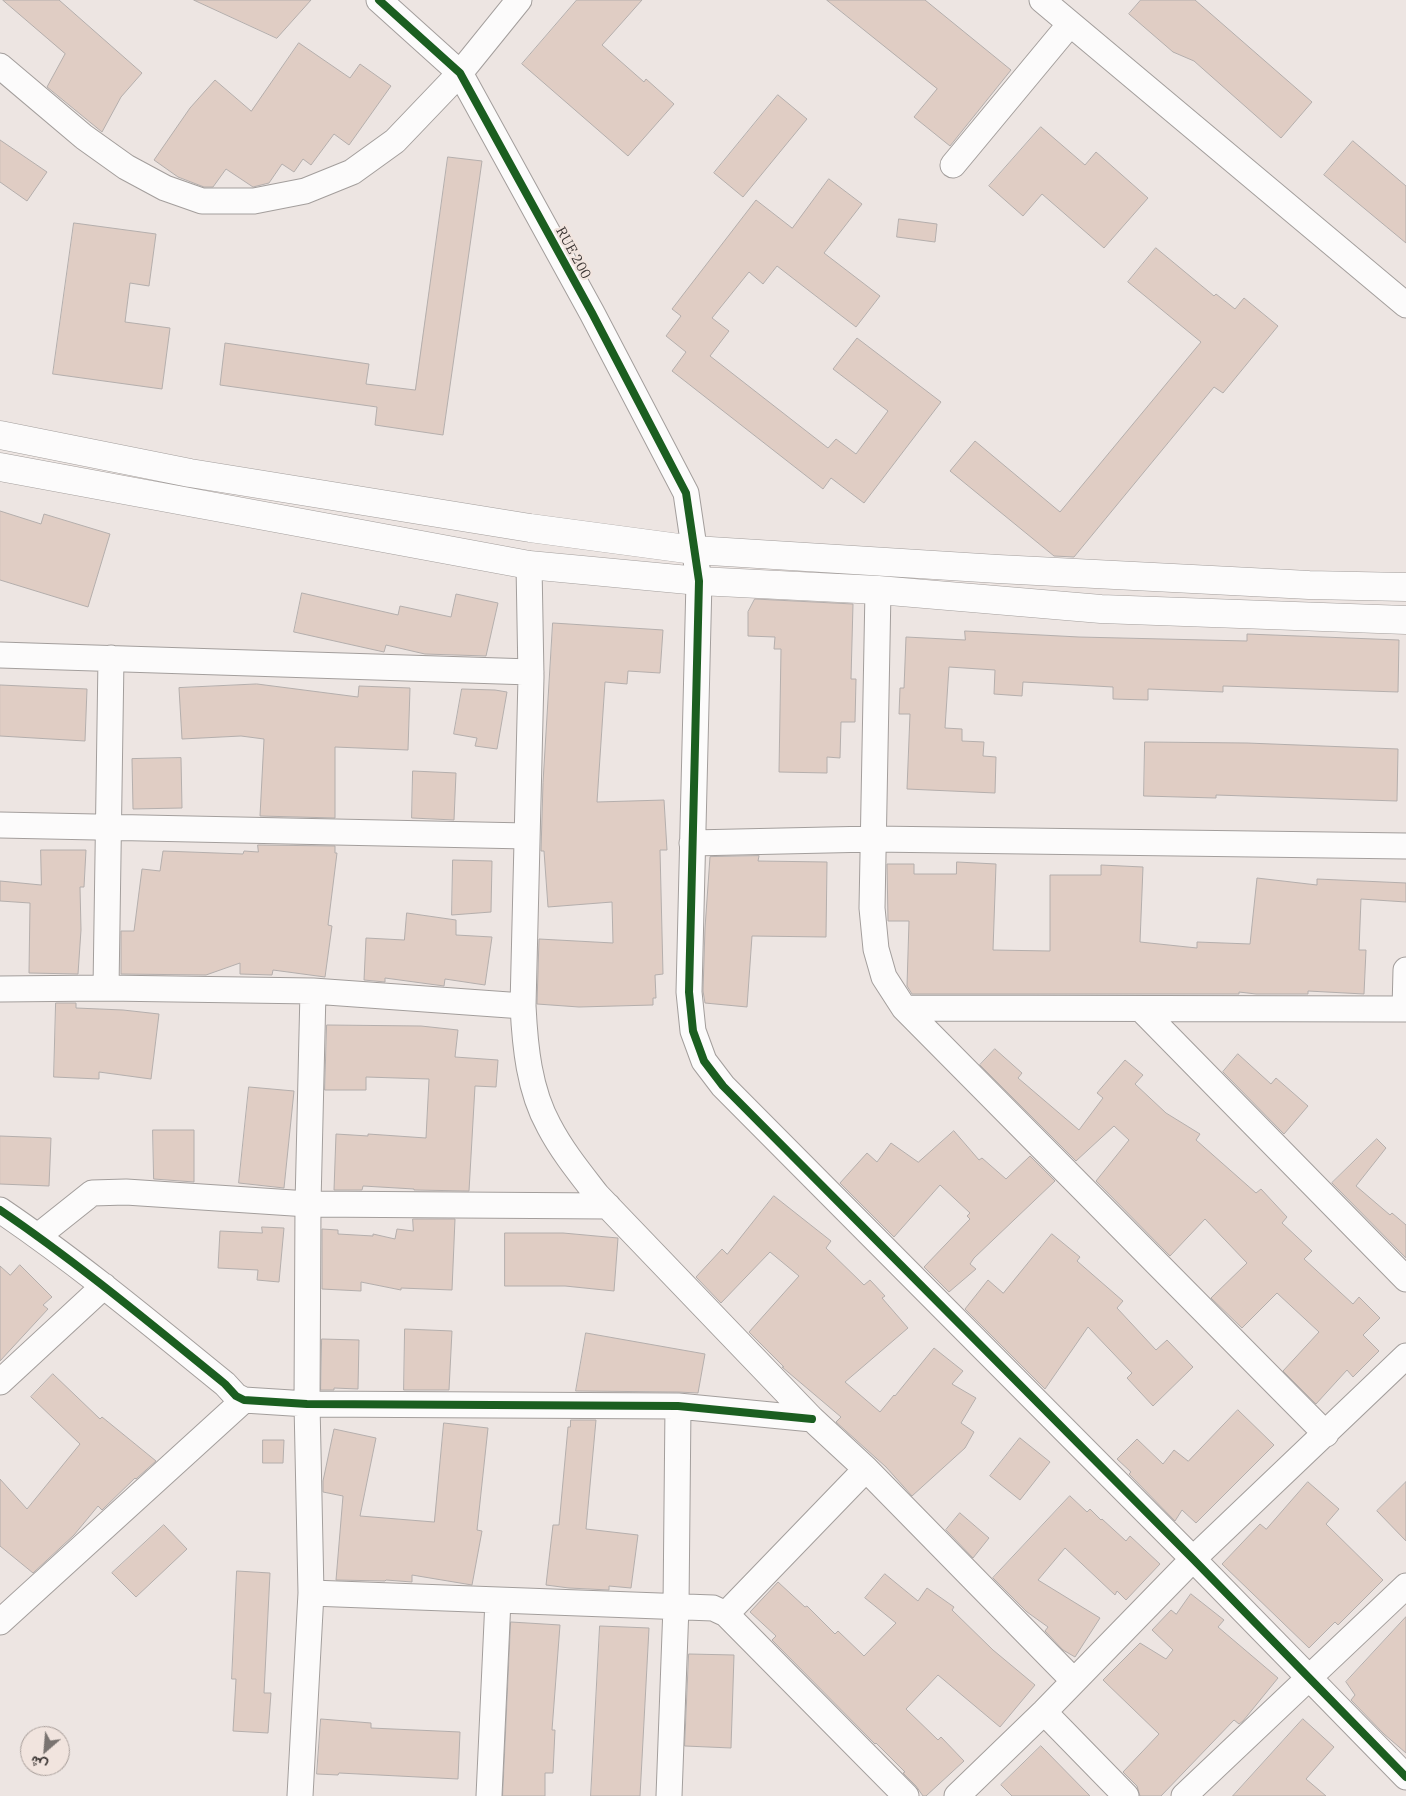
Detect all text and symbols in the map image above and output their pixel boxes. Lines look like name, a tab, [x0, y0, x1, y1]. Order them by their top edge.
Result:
street label: RUE 200	[552, 224, 594, 282]
north arrow	[20, 1726, 70, 1776]
text: ش	[27, 1752, 50, 1775]

